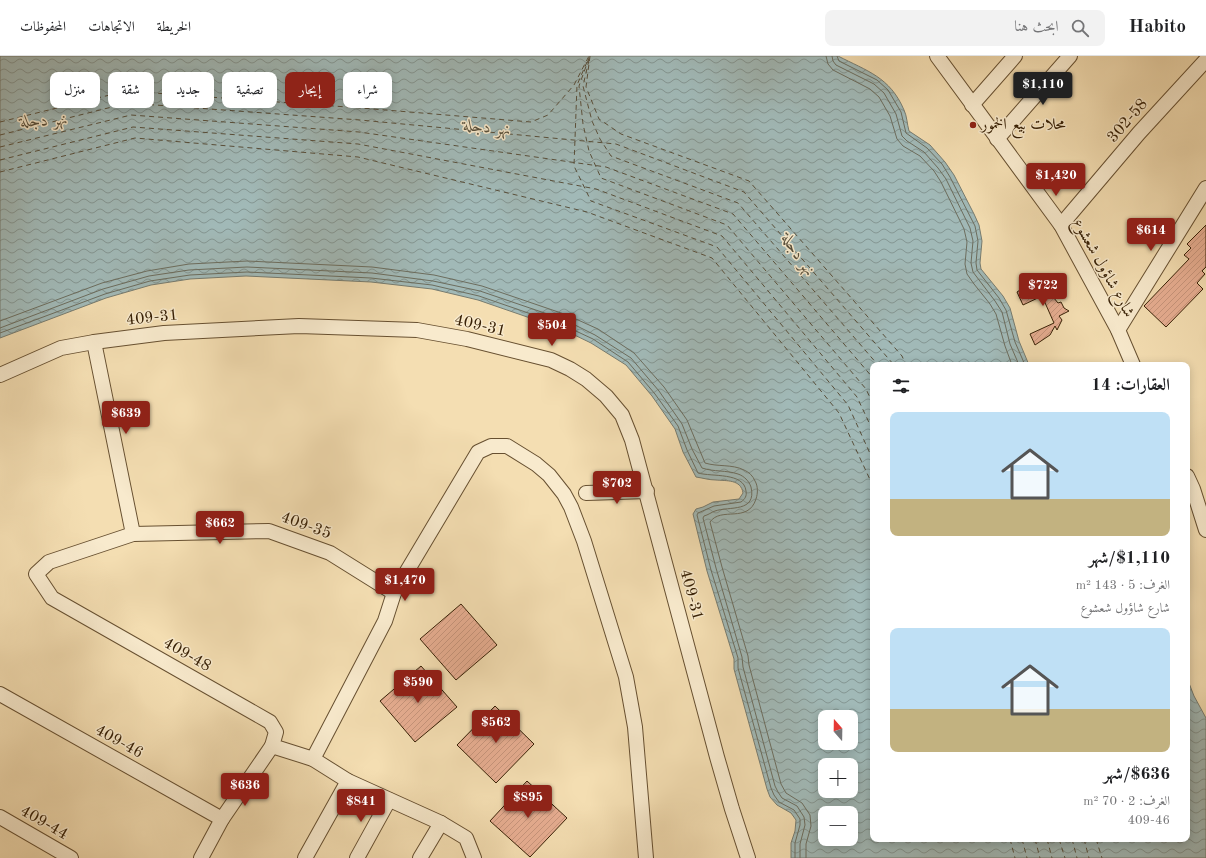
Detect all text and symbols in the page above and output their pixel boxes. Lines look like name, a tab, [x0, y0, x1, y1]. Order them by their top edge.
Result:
search box	[825, 10, 1105, 46]
icon: search	[1069, 17, 1091, 39]
text: Habito	[1129, 18, 1186, 37]
text: المحفوظات	[20, 20, 66, 34]
text: الاتجاهات	[88, 20, 135, 34]
text: الخريطة	[157, 20, 191, 34]
text: ابحث هنا	[1014, 20, 1059, 35]
chip: منزل	[50, 72, 100, 108]
chip: شقة	[108, 72, 154, 108]
chip: جديد	[162, 72, 214, 108]
chip: تصفية	[222, 72, 277, 108]
chip: إيجار	[285, 72, 335, 108]
chip: شراء	[343, 72, 392, 108]
pin: $1,110	[1010, 72, 1076, 106]
text: $1,110	[1022, 78, 1064, 91]
street label: 302-58	[1105, 96, 1151, 146]
water label: نهر دجلة	[18, 111, 68, 132]
water label: نهر دجلة	[460, 117, 512, 140]
place label: محلات بيع الخمور	[979, 117, 1066, 139]
marker: محلات بيع الخمور	[968, 120, 978, 130]
pin: $1,420	[1023, 163, 1089, 197]
text: $1,420	[1035, 169, 1077, 182]
street label: شارع شاؤول شعشوع	[1066, 216, 1137, 322]
pin: $614	[1127, 218, 1175, 252]
text: $614	[1136, 224, 1166, 237]
water label: نهر دجلة	[776, 229, 818, 280]
pin: $722	[1019, 273, 1067, 307]
text: $722	[1028, 279, 1058, 292]
street label: 409-31	[125, 307, 179, 329]
street label: 409-31	[453, 312, 507, 340]
pin: $504	[528, 313, 576, 347]
text: $504	[537, 319, 567, 332]
icon: filters	[890, 375, 912, 397]
text: العقارات: 14	[1091, 377, 1170, 394]
pin: $639	[102, 401, 150, 435]
text: $639	[111, 407, 141, 420]
icon: home	[994, 438, 1066, 510]
pin: $702	[593, 471, 641, 505]
text: $702	[602, 477, 632, 490]
street label: 409-35	[279, 510, 333, 542]
pin: $662	[196, 511, 244, 545]
text: $662	[205, 517, 235, 530]
text: $1,110/شهر	[1089, 550, 1170, 567]
pin: $1,470	[372, 568, 438, 602]
street label: 409-31	[677, 568, 705, 622]
text: $1,470	[384, 574, 426, 587]
text: الغرف: 5 · 143 m²	[1076, 579, 1170, 592]
text: شارع شاؤول شعشوع	[1081, 602, 1170, 615]
street label: 409-48	[160, 635, 214, 675]
icon: home	[994, 654, 1066, 726]
pin: $590	[394, 670, 442, 704]
text: $590	[403, 676, 433, 689]
pin: $562	[472, 710, 520, 744]
north arrow	[818, 710, 858, 750]
map controls	[818, 710, 858, 846]
text: $562	[481, 716, 511, 729]
street label: 409-46	[92, 722, 146, 762]
button: +	[818, 758, 858, 798]
text: $636/شهر	[1103, 766, 1170, 783]
pin: $636	[221, 773, 269, 807]
text: $636	[230, 779, 260, 792]
pin: $895	[504, 785, 552, 819]
pin: $841	[337, 789, 385, 823]
text: $895	[513, 791, 543, 804]
text: $841	[346, 795, 376, 808]
text: الغرف: 2 · 70 m²	[1083, 795, 1170, 808]
street label: 409-44	[17, 803, 71, 843]
button: −	[818, 806, 858, 846]
text: 409-46	[1127, 814, 1170, 827]

